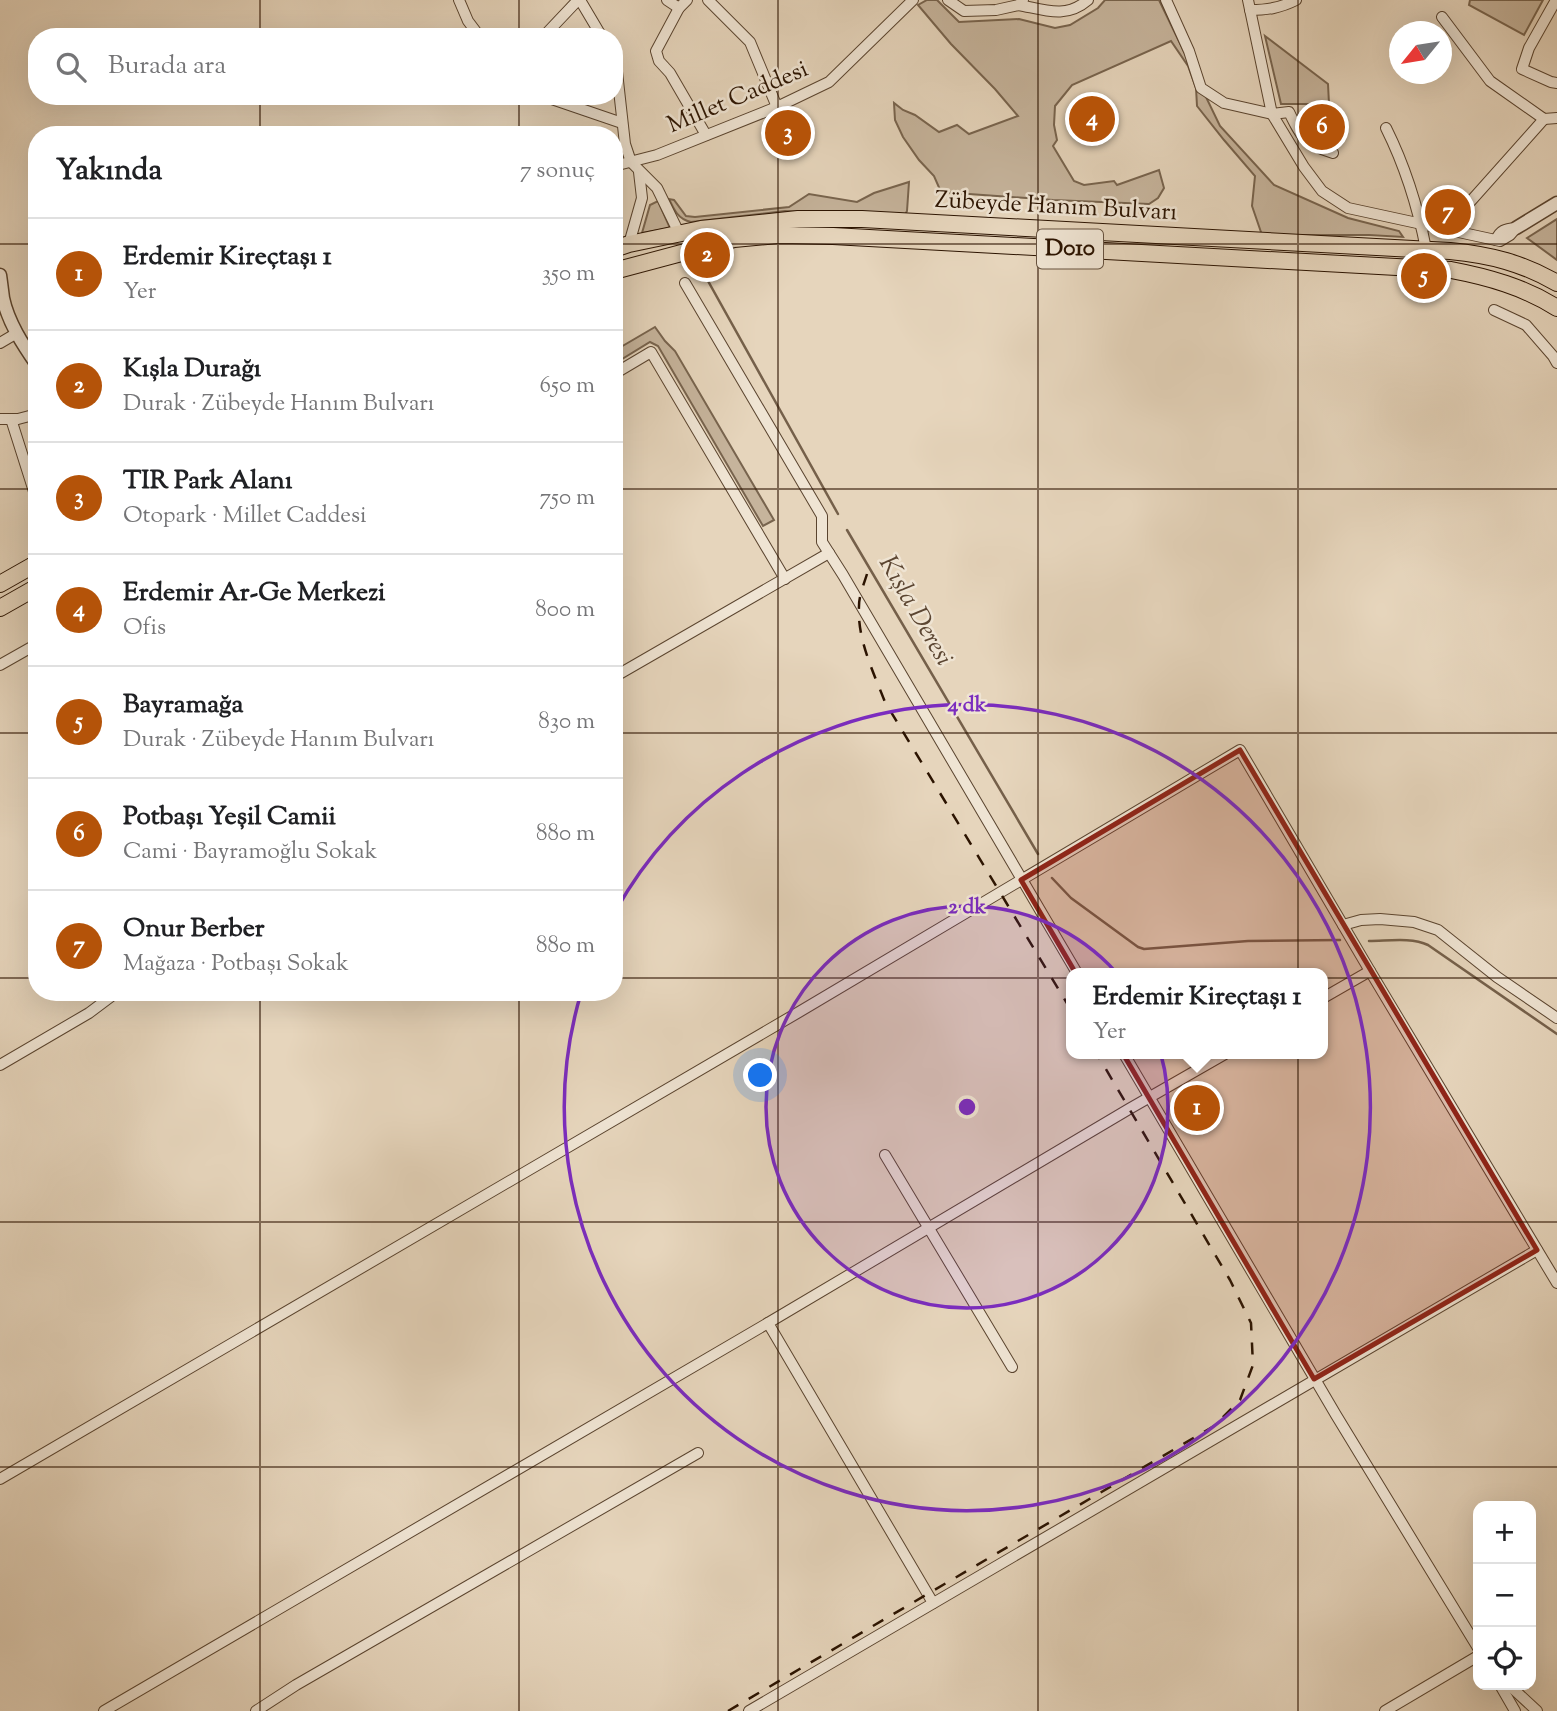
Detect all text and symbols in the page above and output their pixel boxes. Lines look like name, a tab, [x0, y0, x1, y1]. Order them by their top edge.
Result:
north arrow	[1389, 21, 1452, 84]
search box	[28, 28, 623, 105]
icon: search	[52, 48, 90, 86]
text: Burada ara	[108, 48, 226, 85]
street label: Millet Caddesi	[662, 53, 814, 143]
pin: 4	[1069, 93, 1115, 145]
pin: 6	[1299, 101, 1345, 153]
pin: 3	[765, 107, 811, 159]
text: Yakında	[56, 150, 162, 193]
text: 7 sonuç	[520, 155, 595, 188]
street label: Zübeyde Hanım Bulvarı	[934, 184, 1178, 230]
pin: 7	[1425, 186, 1471, 238]
pin: 2	[684, 229, 730, 281]
road number: D010	[1037, 230, 1103, 268]
text: Erdemir Kireçtaşı 1	[123, 239, 331, 276]
pin: 5	[1401, 250, 1447, 302]
text: 1	[75, 258, 83, 291]
text: 350 m	[542, 258, 595, 291]
text: Yer	[123, 276, 156, 309]
text: Kışla Durağı	[123, 351, 261, 388]
text: 2	[74, 370, 84, 403]
text: 650 m	[540, 370, 595, 403]
text: Durak · Zübeyde Hanım Bulvarı	[123, 388, 434, 421]
text: TIR Park Alanı	[123, 463, 292, 500]
text: 3	[74, 482, 84, 515]
text: 750 m	[540, 482, 595, 515]
text: Otopark · Millet Caddesi	[123, 500, 366, 533]
water label: Kışla Deresi	[868, 549, 962, 673]
text: Erdemir Ar-Ge Merkezi	[123, 575, 385, 612]
text: 4	[73, 594, 85, 627]
text: 800 m	[535, 594, 595, 627]
text: Ofis	[123, 612, 166, 645]
text: Bayramağa	[123, 687, 243, 724]
text: 4 dk	[947, 691, 987, 721]
text: 5	[75, 706, 83, 739]
text: 830 m	[538, 706, 595, 739]
text: Durak · Zübeyde Hanım Bulvarı	[123, 724, 434, 757]
text: Potbaşı Yeşil Camii	[123, 799, 336, 836]
text: 6	[73, 818, 85, 851]
text: 880 m	[536, 818, 595, 851]
text: Cami · Bayramoğlu Sokak	[123, 836, 377, 869]
text: 2 dk	[948, 893, 986, 923]
text: Onur Berber	[123, 911, 265, 948]
text: 7	[73, 930, 85, 963]
text: 880 m	[536, 930, 595, 963]
text: Mağaza · Potbaşı Sokak	[123, 948, 349, 981]
popup	[1066, 968, 1328, 1059]
text: Erdemir Kireçtaşı 1	[1093, 979, 1301, 1016]
text: Yer	[1093, 1016, 1126, 1049]
your location	[743, 1058, 777, 1092]
pin: 1	[1174, 1082, 1220, 1134]
centre of rings	[955, 1095, 979, 1119]
map controls	[1473, 1501, 1536, 1690]
button: +	[1473, 1501, 1536, 1564]
button: −	[1473, 1564, 1536, 1627]
button: locate	[1473, 1627, 1536, 1690]

